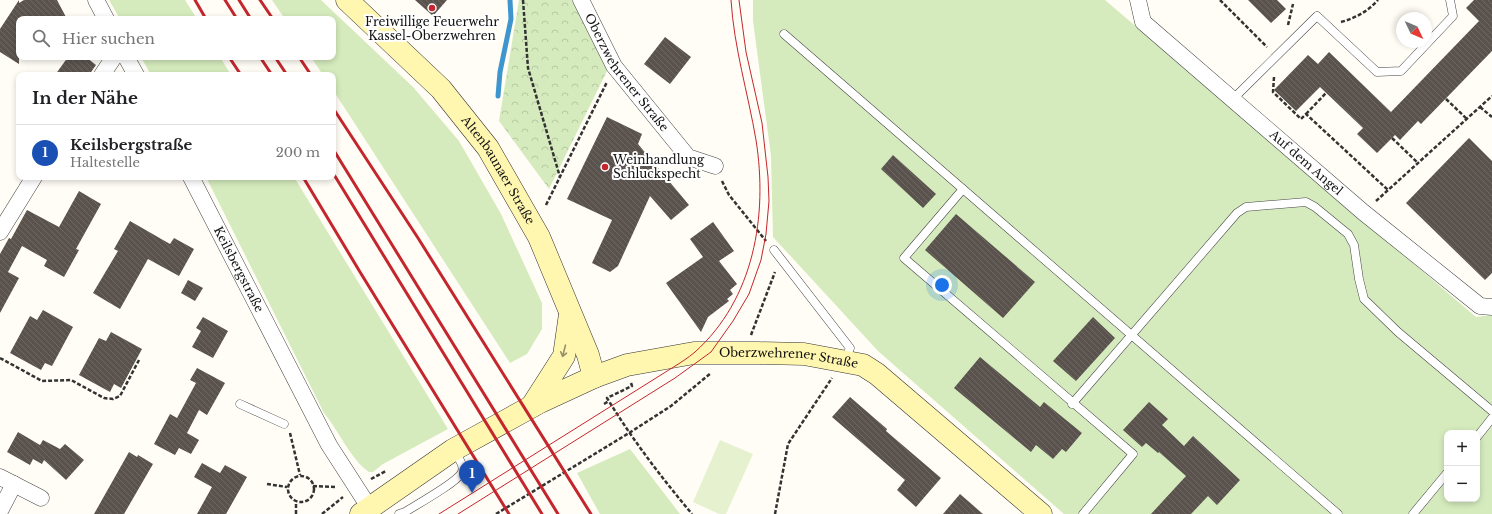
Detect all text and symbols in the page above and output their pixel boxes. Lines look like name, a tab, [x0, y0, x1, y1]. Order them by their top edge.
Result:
marker: Freiwillige Feuerwehr Kassel-Oberzwehren	[427, 3, 437, 13]
street label: Oberzwehrener Straße	[582, 11, 672, 134]
north arrow	[1396, 12, 1432, 48]
place label: Freiwillige Feuerwehr Kassel-Oberzwehren	[365, 14, 499, 43]
search box	[16, 16, 336, 60]
icon: search	[30, 27, 52, 49]
text: Hier suchen	[62, 29, 155, 48]
text: In der Nähe	[32, 88, 138, 109]
street label: Altenbaunaer Straße	[458, 112, 538, 227]
street label: Auf dem Angel	[1266, 126, 1346, 198]
text: Keilsbergstraße	[70, 135, 192, 154]
text: 1	[42, 144, 48, 161]
text: 200 m	[276, 144, 320, 161]
place label: Weinhandlung Schluckspecht	[612, 152, 705, 181]
text: Haltestelle	[70, 154, 140, 171]
marker: Weinhandlung Schluckspecht	[600, 162, 610, 172]
street label: Keilsbergstraße	[211, 224, 267, 315]
your location	[932, 275, 952, 295]
one-way arrow	[560, 345, 568, 358]
street label: Oberzwehrener Straße	[719, 345, 859, 371]
map controls	[1444, 430, 1480, 502]
button: +	[1444, 430, 1480, 466]
pin: 1	[459, 460, 485, 493]
button: −	[1444, 466, 1480, 502]

